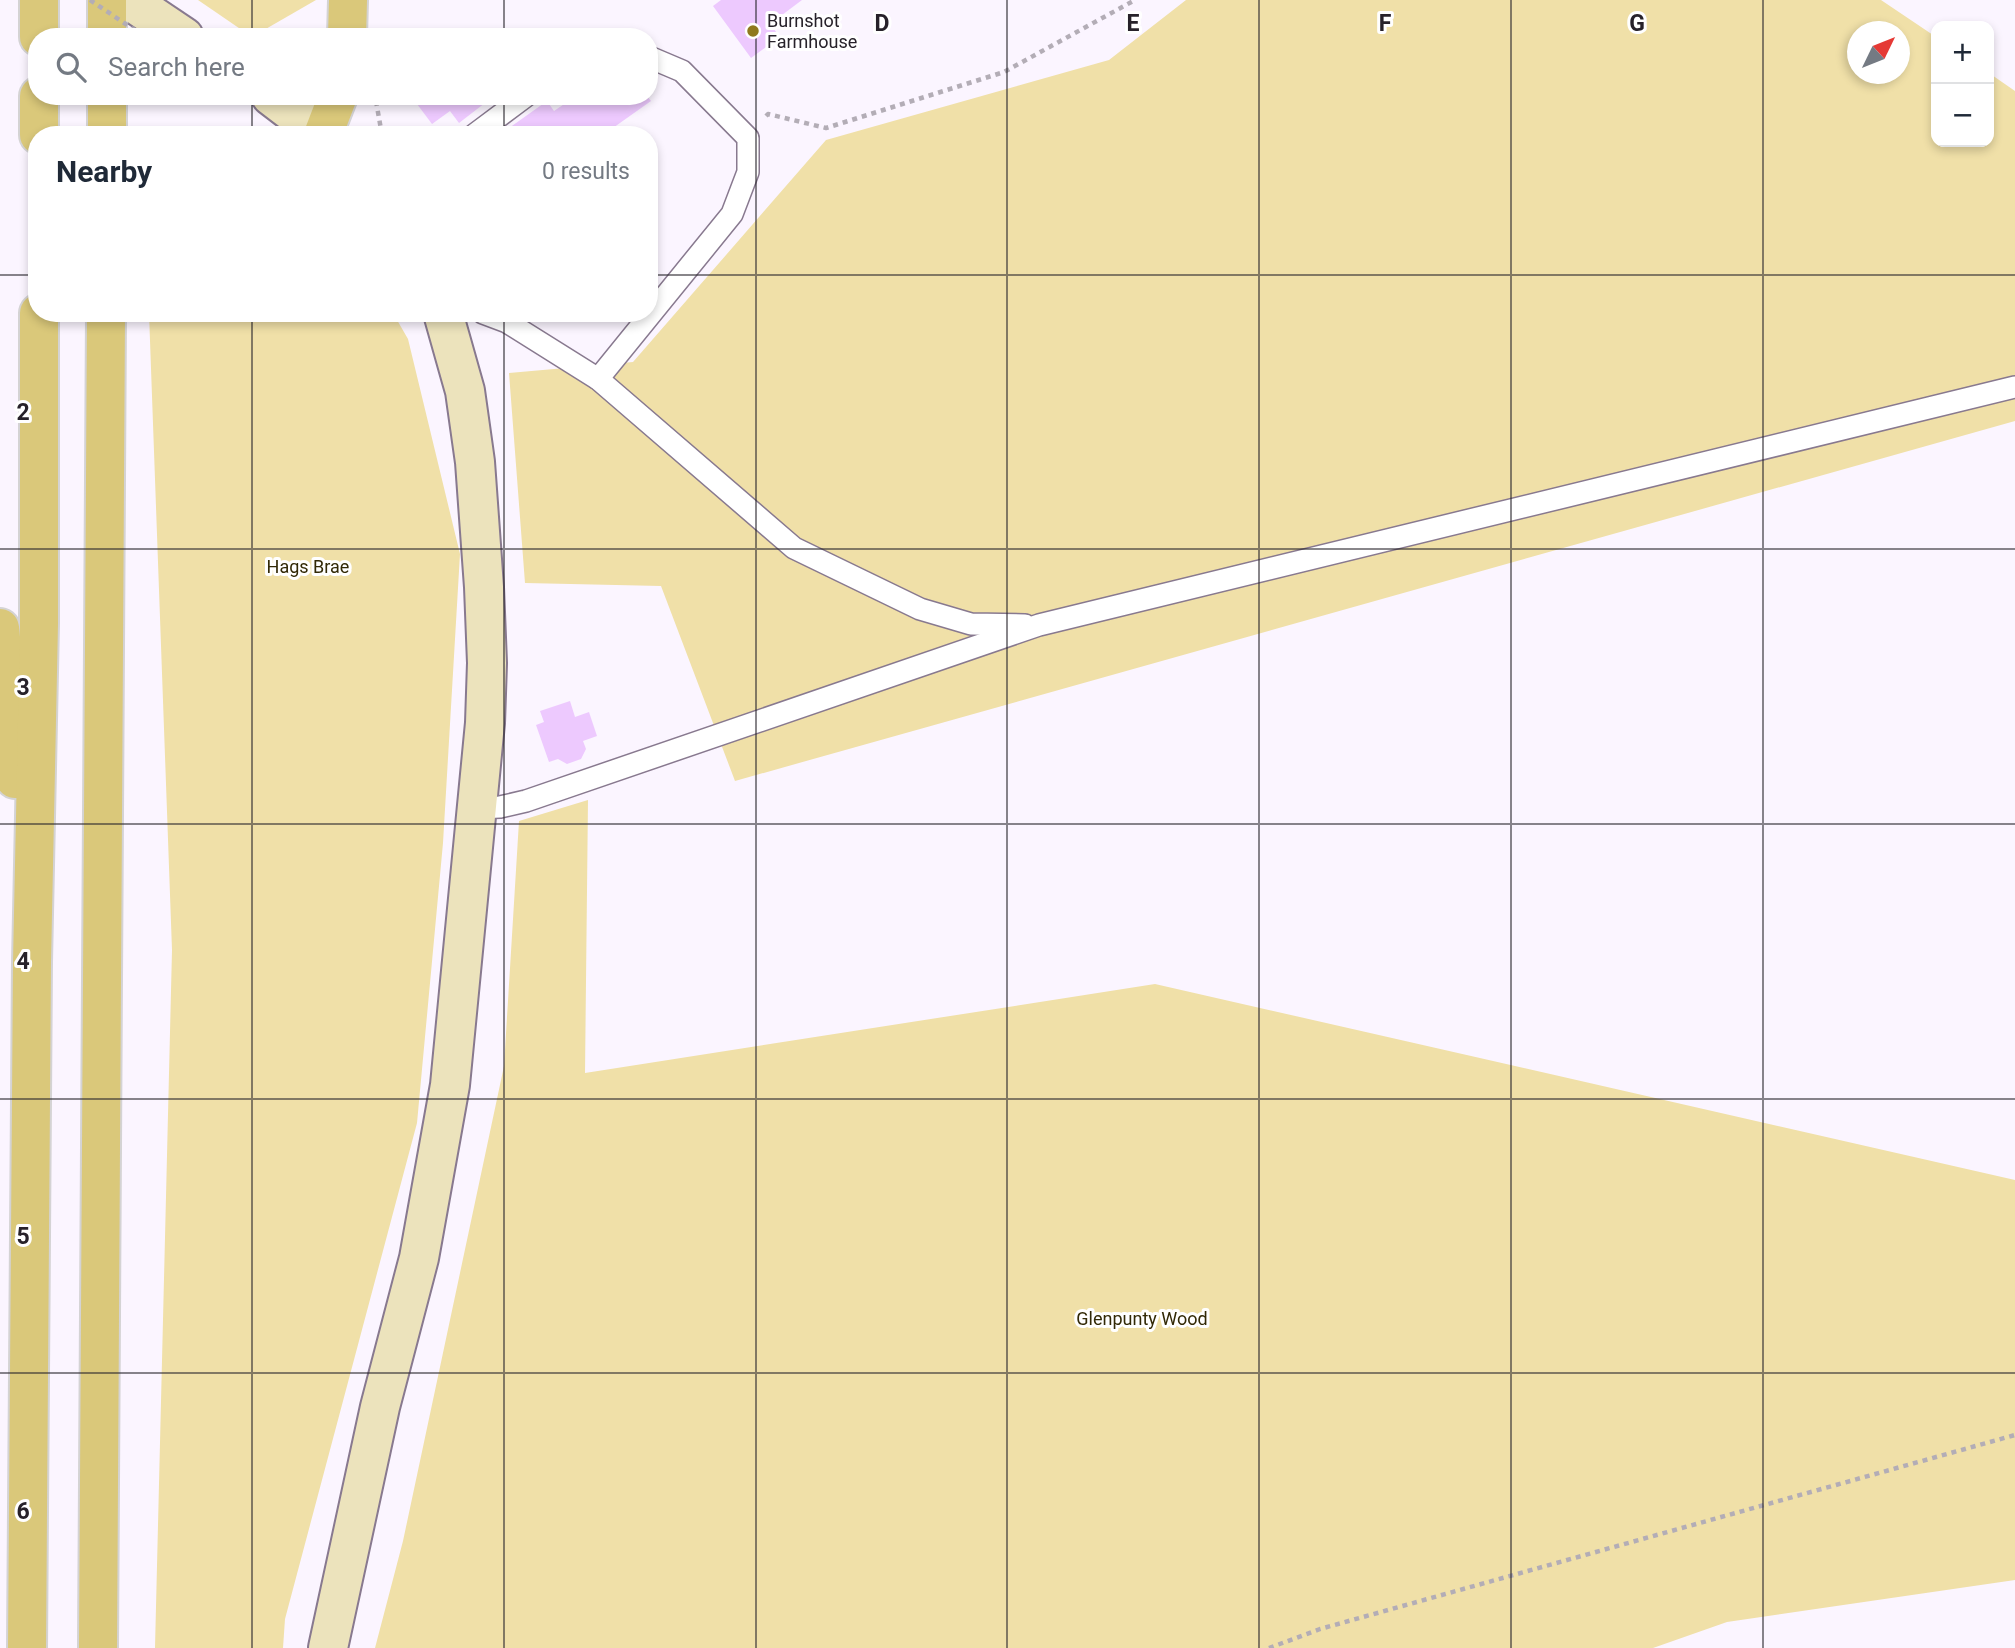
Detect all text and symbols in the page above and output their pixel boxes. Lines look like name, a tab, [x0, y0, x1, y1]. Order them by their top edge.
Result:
place label: Burnshot Farmhouse	[767, 10, 857, 52]
text: D	[875, 10, 889, 37]
text: E	[1127, 10, 1140, 37]
text: F	[1379, 10, 1392, 37]
text: G	[1629, 10, 1645, 37]
north arrow	[1847, 21, 1910, 84]
map controls	[1931, 21, 1994, 147]
button: +	[1931, 21, 1994, 84]
marker: Burnshot Farmhouse	[745, 23, 761, 39]
search box	[28, 28, 658, 105]
icon: search	[52, 48, 90, 86]
text: Search here	[108, 52, 245, 82]
button: −	[1931, 84, 1994, 147]
text: Nearby	[56, 154, 152, 189]
text: 0 results	[542, 158, 630, 185]
text: 2	[16, 399, 30, 426]
park label: Hags Brae	[267, 556, 349, 577]
text: 3	[16, 674, 30, 701]
text: 4	[16, 948, 30, 975]
text: 5	[16, 1223, 30, 1250]
park label: Glenpunty Wood	[1076, 1308, 1208, 1329]
text: 6	[16, 1498, 30, 1525]

